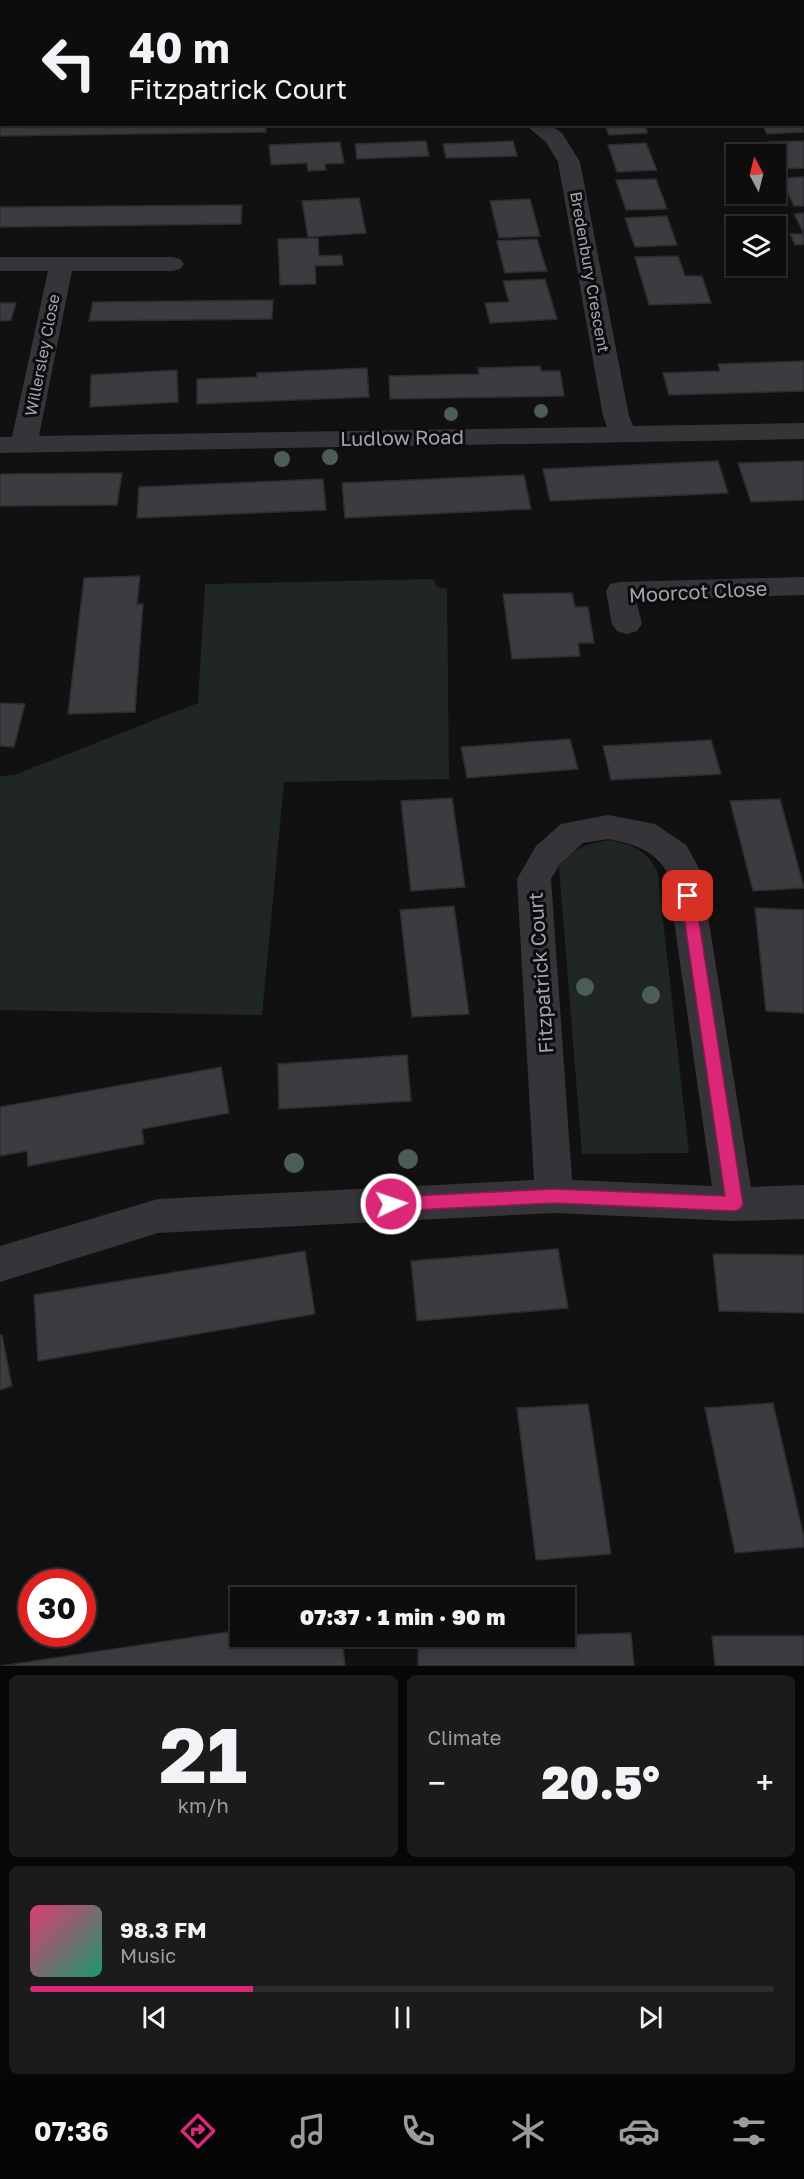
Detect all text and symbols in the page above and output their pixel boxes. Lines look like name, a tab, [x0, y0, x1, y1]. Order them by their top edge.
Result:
text: 40 m	[129, 22, 230, 72]
icon: left	[30, 24, 108, 102]
text: Fitzpatrick Court	[129, 73, 347, 105]
north arrow	[726, 144, 786, 204]
map controls	[726, 144, 786, 276]
street label: Bredenbury Crescent	[566, 190, 614, 354]
button: layers	[726, 216, 786, 276]
street label: Willersley Close	[20, 292, 64, 418]
street label: Ludlow Road	[340, 424, 464, 450]
street label: Moorcot Close	[628, 575, 768, 607]
pin	[662, 870, 713, 921]
icon: arrive	[671, 879, 704, 912]
street label: Fitzpatrick Court	[522, 892, 558, 1054]
position arrow	[359, 1172, 423, 1236]
speed limit sign: 30	[18, 1569, 96, 1647]
text: 07:37 · 1 min · 90 m	[300, 1603, 505, 1630]
text: 21	[159, 1707, 247, 1800]
text: Climate	[428, 1725, 501, 1749]
text: 20.5°	[542, 1755, 660, 1809]
text: −	[428, 1763, 446, 1802]
text: +	[756, 1763, 774, 1802]
text: km/h	[178, 1793, 229, 1817]
text: 98.3 FM	[120, 1916, 207, 1943]
text: Music	[120, 1943, 176, 1967]
icon: previous	[138, 2001, 171, 2034]
icon: pause	[386, 2001, 419, 2034]
icon: next	[634, 2001, 667, 2034]
icon: directions	[177, 2110, 219, 2152]
icon: music	[287, 2110, 329, 2152]
icon: phone	[397, 2110, 439, 2152]
icon: climate	[507, 2110, 549, 2152]
icon: car	[618, 2110, 660, 2152]
icon: filters	[728, 2110, 770, 2152]
text: 07:36	[34, 2115, 109, 2147]

